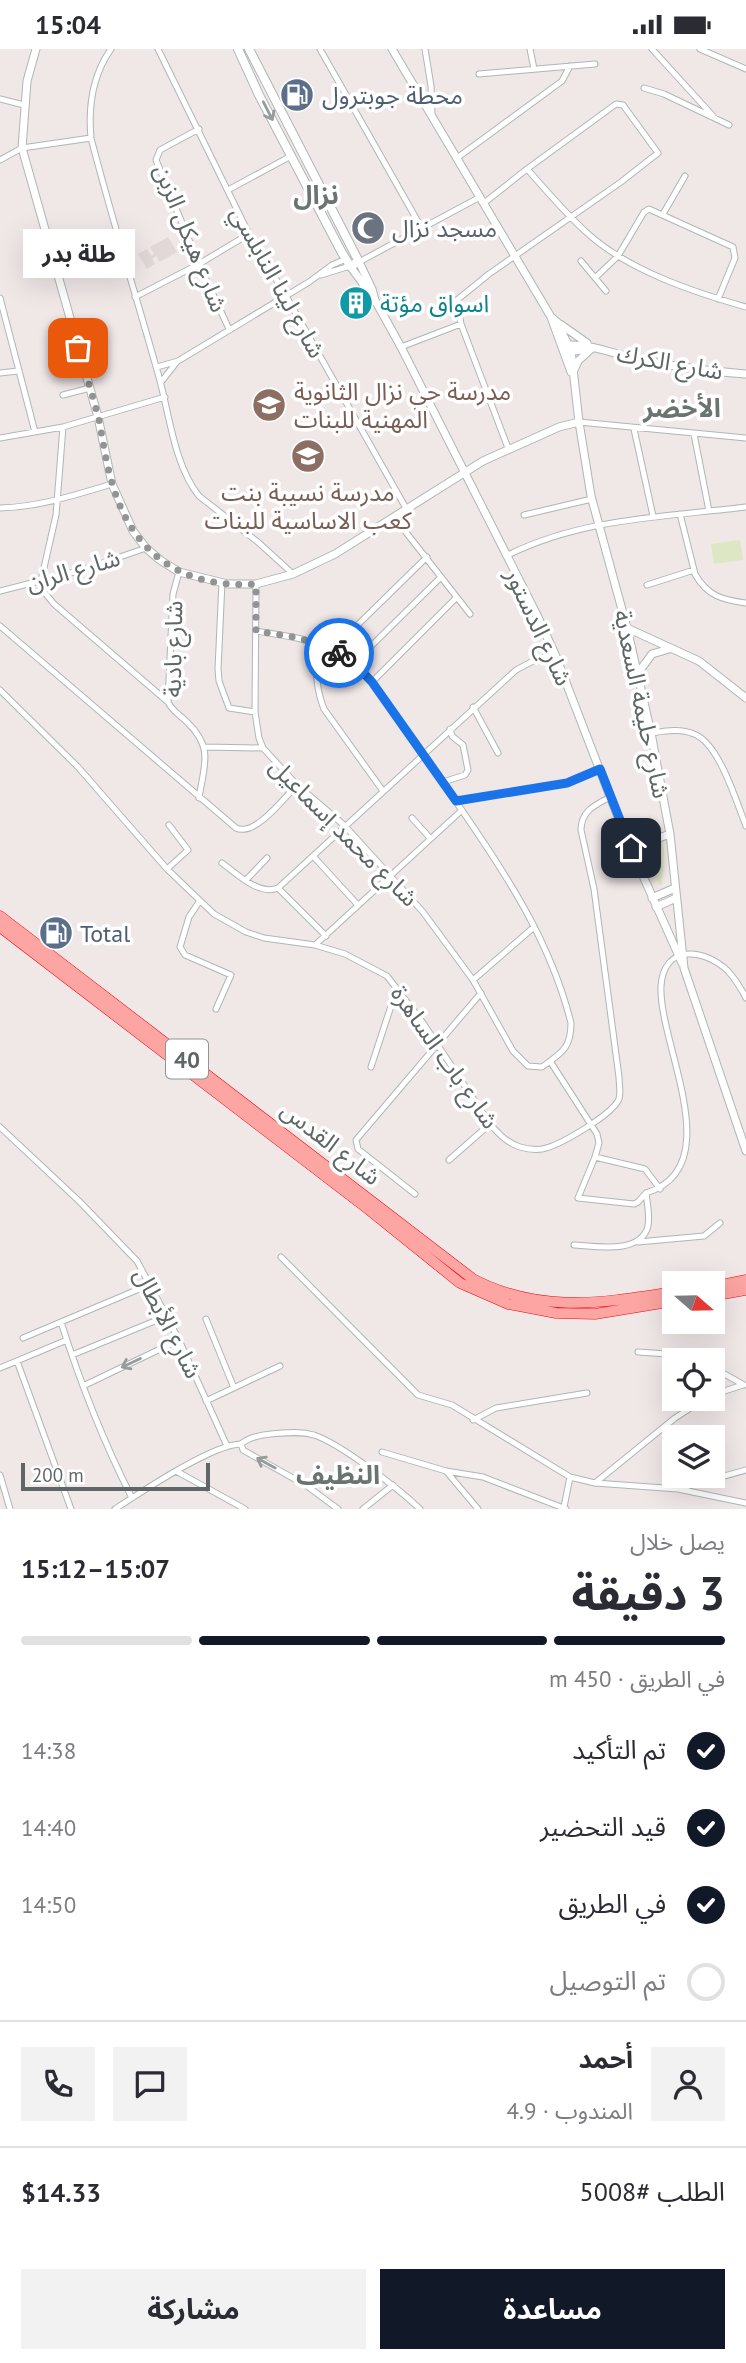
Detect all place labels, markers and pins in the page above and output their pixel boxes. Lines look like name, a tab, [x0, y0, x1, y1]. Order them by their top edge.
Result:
fuel station icon: محطة جوبترول	[278, 76, 316, 114]
place label: محطة جوبترول	[322, 80, 463, 111]
mosque icon: مسجد نزال	[349, 209, 387, 247]
place label: مسجد نزال	[392, 213, 497, 244]
callout: طلة بدر	[22, 229, 134, 278]
building icon: اسواق مؤتة	[337, 284, 375, 322]
place label: اسواق مؤتة	[380, 288, 489, 319]
pin	[48, 318, 108, 378]
place label: مدرسة حي نزال الثانوية المهنية للبنات	[294, 376, 511, 435]
school or university icon: مدرسة حي نزال الثانوية المهنية للبنات	[250, 386, 288, 424]
school or university icon: مدرسة نسيبة بنت كعب الاساسية للبنات	[289, 437, 327, 475]
place label: مدرسة نسيبة بنت كعب الاساسية للبنات	[204, 477, 413, 536]
pin	[601, 818, 661, 878]
fuel station icon: Total	[37, 914, 75, 952]
place label: Total	[80, 918, 130, 949]

